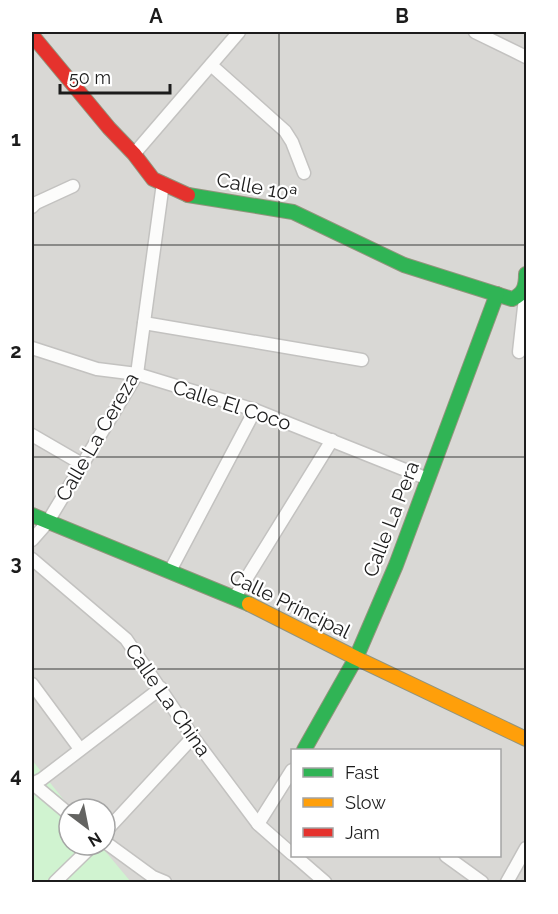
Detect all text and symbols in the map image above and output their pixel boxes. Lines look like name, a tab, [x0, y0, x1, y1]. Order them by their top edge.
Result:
text: A	[149, 4, 163, 28]
text: B	[395, 4, 409, 28]
scale bar	[60, 57, 170, 95]
text: 50 m	[69, 67, 111, 88]
text: 1	[11, 127, 21, 151]
street label: Calle 10ª	[215, 167, 299, 207]
text: 2	[10, 339, 22, 363]
street label: Calle La Cereza	[50, 368, 144, 506]
street label: Calle El Coco	[170, 375, 294, 435]
street label: Calle La Pera	[358, 458, 424, 580]
text: 3	[10, 551, 22, 575]
street label: Calle Principal	[225, 564, 355, 644]
street label: Calle La China	[120, 639, 216, 761]
legend	[291, 749, 501, 857]
text: Fast	[345, 762, 379, 783]
text: 4	[10, 763, 22, 787]
text: Slow	[345, 792, 386, 813]
north arrow	[57, 797, 117, 857]
text: Jam	[345, 822, 380, 843]
text: N	[84, 828, 105, 851]

